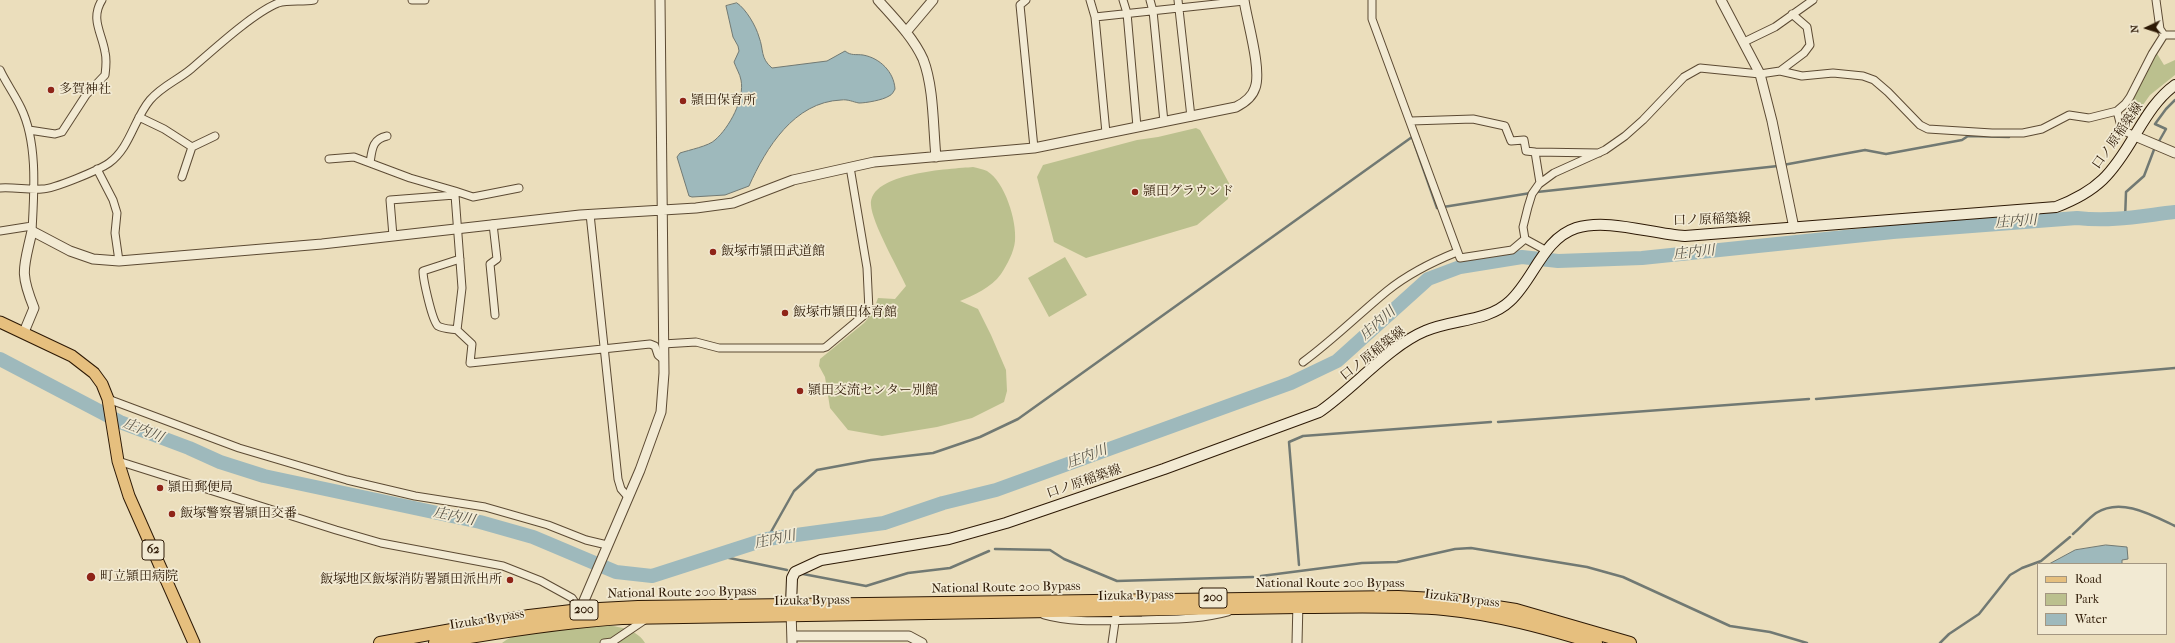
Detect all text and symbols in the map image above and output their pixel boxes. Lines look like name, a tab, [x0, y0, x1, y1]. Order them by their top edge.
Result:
north arrow	[2127, 8, 2167, 48]
text: N	[2128, 24, 2141, 34]
place label: 多賀神社	[59, 82, 111, 98]
marker: 多賀神社	[46, 85, 56, 95]
place label: 頴田保育所	[691, 93, 756, 109]
marker: 頴田保育所	[678, 96, 688, 106]
street label: 口ノ原稲築線	[2089, 100, 2147, 172]
place label: 頴田グラウンド	[1143, 184, 1234, 200]
marker: 頴田グラウンド	[1130, 187, 1140, 197]
street label: 口ノ原稲築線	[1673, 211, 1751, 229]
water label: 庄内川	[1994, 212, 2038, 232]
water label: 庄内川	[1672, 242, 1716, 264]
place label: 飯塚市頴田武道館	[721, 244, 825, 260]
marker: 飯塚市頴田武道館	[708, 247, 718, 257]
water label: 庄内川	[1357, 304, 1399, 344]
place label: 飯塚市頴田体育館	[793, 305, 897, 321]
marker: 飯塚市頴田体育館	[780, 308, 790, 318]
street label: 口ノ原稲築線	[1337, 324, 1409, 384]
place label: 頴田交流センター別館	[808, 383, 938, 399]
marker: 頴田交流センター別館	[795, 386, 805, 396]
water label: 庄内川	[120, 415, 166, 447]
water label: 庄内川	[1064, 442, 1110, 472]
street label: 口ノ原稲築線	[1045, 462, 1123, 502]
place label: 頴田郵便局	[168, 480, 233, 496]
marker: 頴田郵便局	[155, 483, 165, 493]
water label: 庄内川	[432, 504, 476, 530]
place label: 飯塚警察署頴田交番	[180, 506, 297, 522]
marker: 飯塚警察署頴田交番	[167, 509, 177, 519]
water label: 庄内川	[753, 527, 797, 553]
road number: 62	[142, 540, 164, 560]
legend	[2037, 563, 2167, 635]
place label: 町立頴田病院	[100, 569, 178, 585]
marker: 町立頴田病院	[85, 571, 97, 583]
place label: 飯塚地区飯塚消防署頴田派出所	[320, 572, 502, 588]
text: Road	[2075, 572, 2102, 586]
marker: 飯塚地区飯塚消防署頴田派出所	[505, 575, 515, 585]
street label: National Route 200 Bypass	[1255, 576, 1405, 592]
street label: National Route 200 Bypass	[931, 579, 1081, 597]
street label: National Route 200 Bypass	[607, 584, 757, 602]
street label: Iizuka Bypass	[1424, 587, 1500, 611]
street label: Iizuka Bypass	[1098, 588, 1174, 604]
road number: 200	[1199, 588, 1227, 608]
text: Park	[2075, 592, 2099, 606]
street label: Iizuka Bypass	[774, 593, 850, 609]
road number: 200	[570, 600, 598, 620]
street label: Iizuka Bypass	[448, 606, 526, 634]
text: Water	[2075, 612, 2107, 626]

